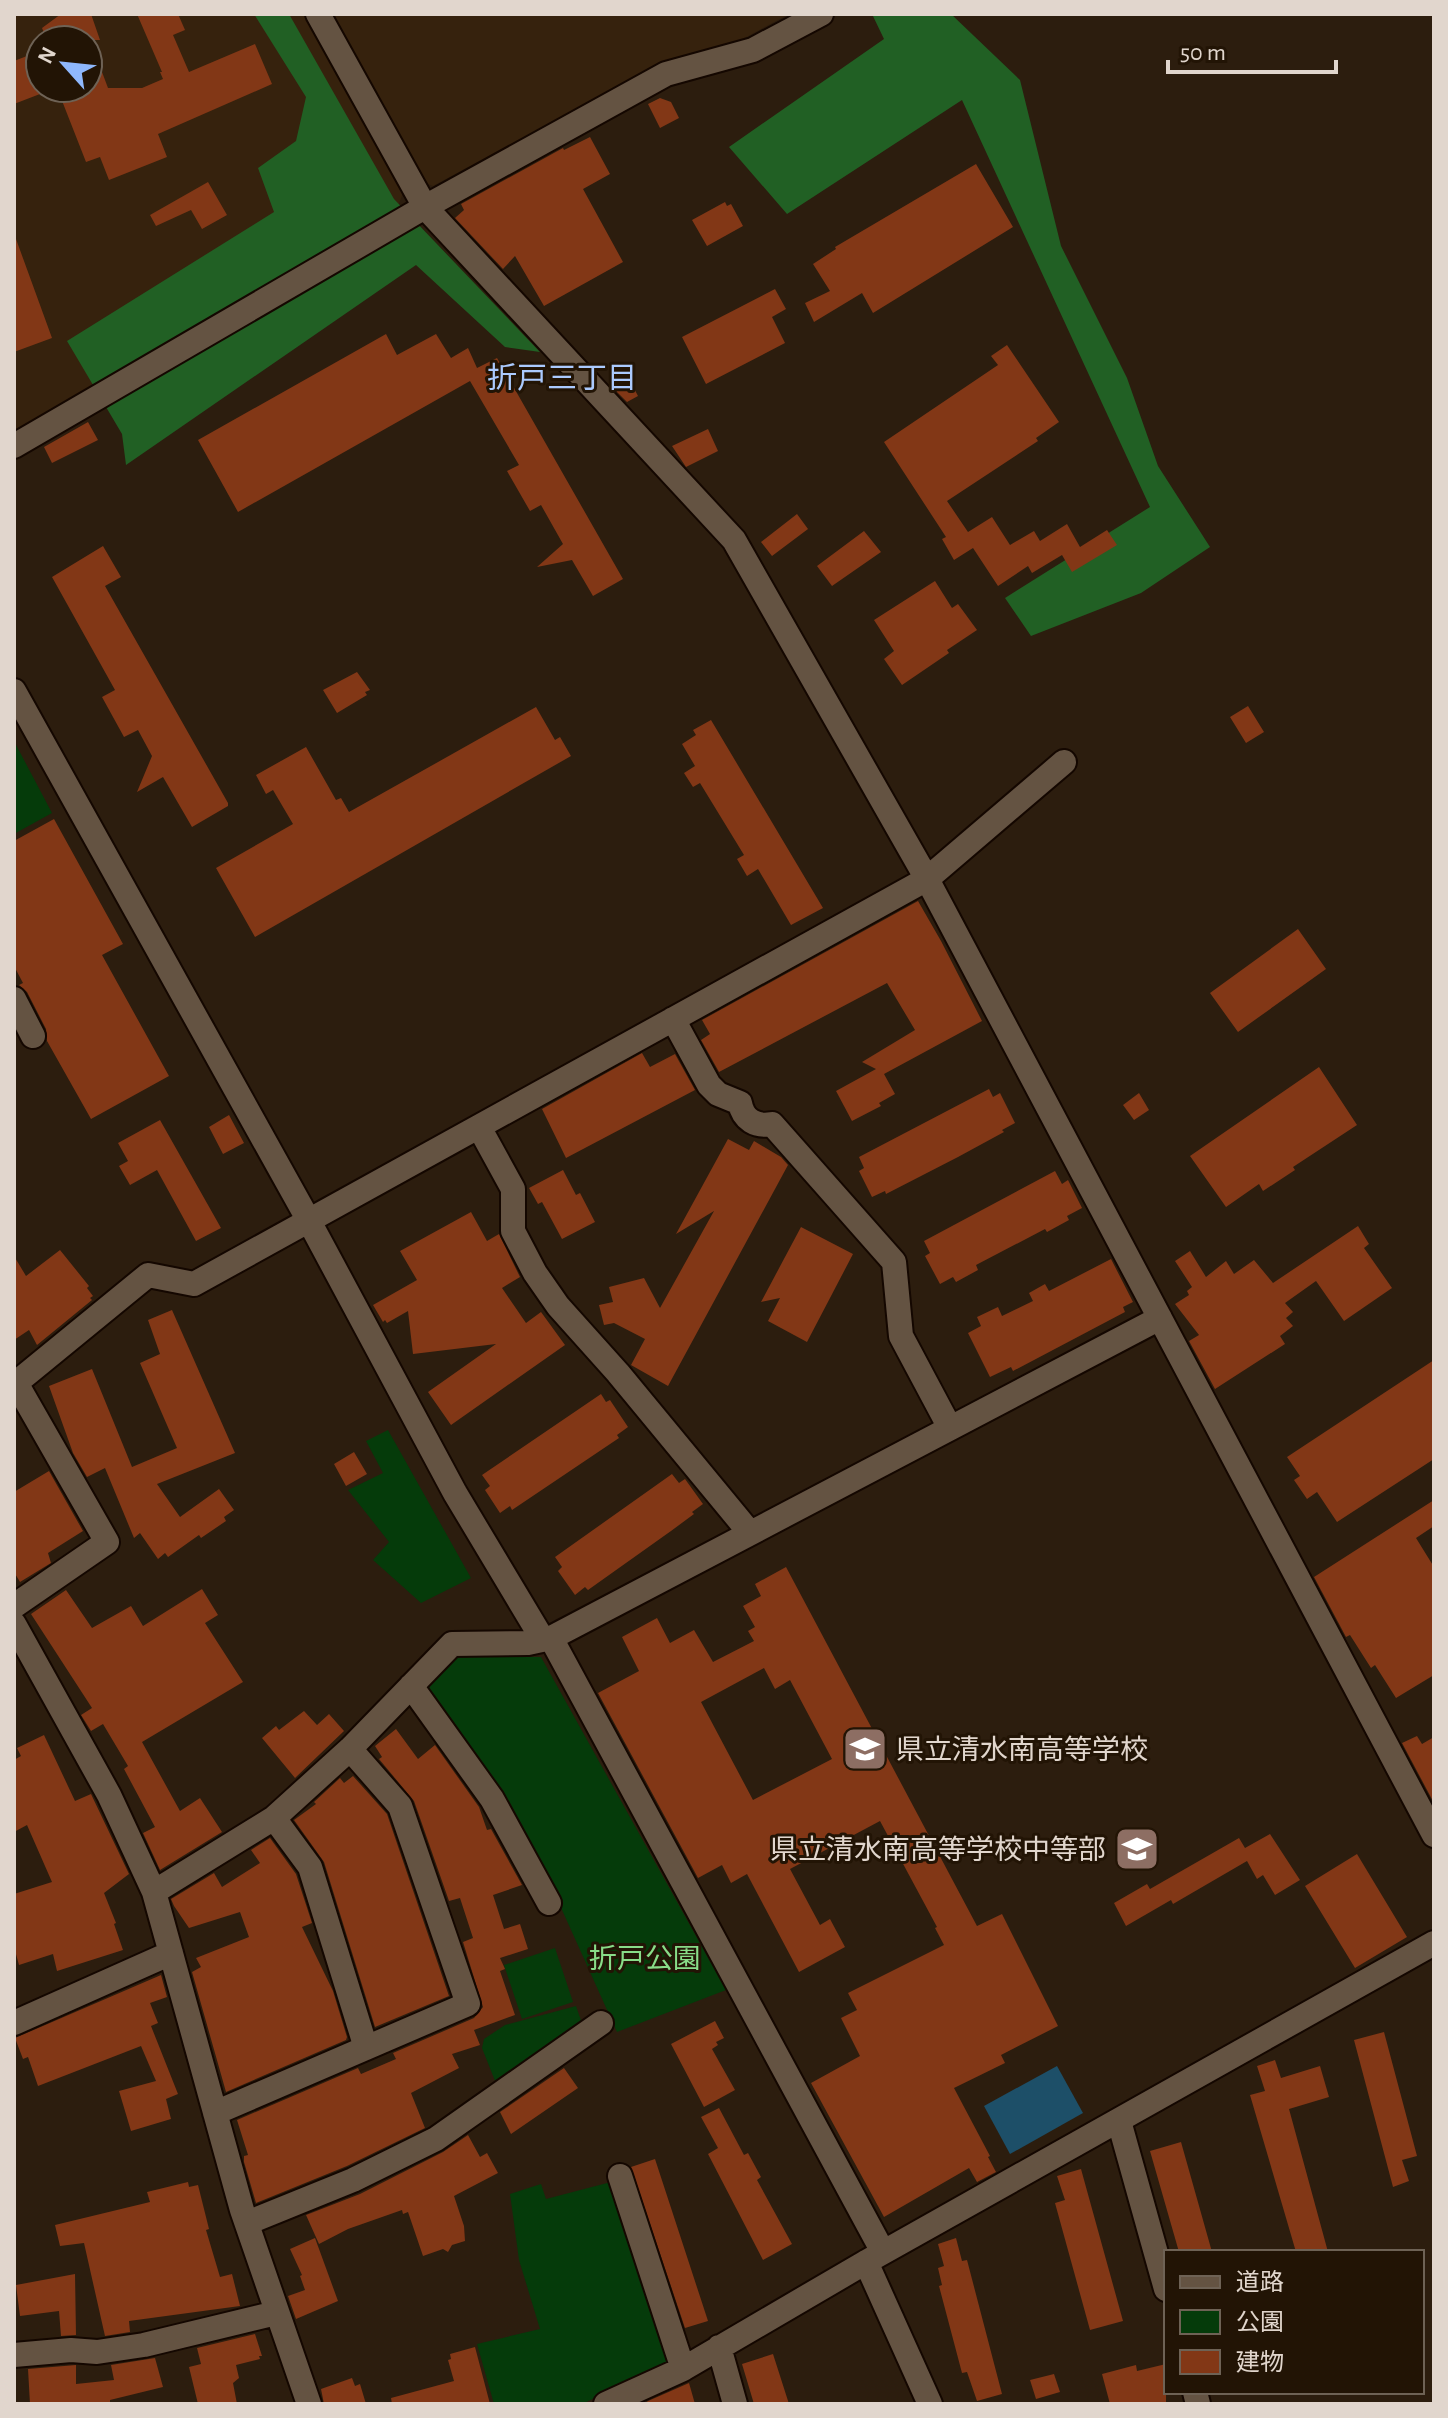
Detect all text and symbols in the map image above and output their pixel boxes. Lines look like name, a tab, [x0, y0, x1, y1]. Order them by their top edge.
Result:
north arrow	[24, 24, 104, 104]
scale bar	[1168, 24, 1336, 74]
text: 50 m	[1180, 41, 1226, 65]
text: N	[34, 44, 60, 67]
district label: 折戸三丁目	[487, 362, 637, 394]
school or university icon: 県立清水南高等学校	[841, 1725, 889, 1773]
place label: 県立清水南高等学校	[896, 1735, 1148, 1765]
school or university icon: 県立清水南高等学校中等部	[1113, 1825, 1161, 1873]
place label: 県立清水南高等学校中等部	[770, 1835, 1106, 1865]
park label: 折戸公園	[589, 1944, 701, 1974]
legend	[1164, 2250, 1424, 2394]
text: 道路	[1236, 2269, 1284, 2295]
text: 公園	[1236, 2310, 1284, 2335]
text: 建物	[1236, 2350, 1284, 2375]

